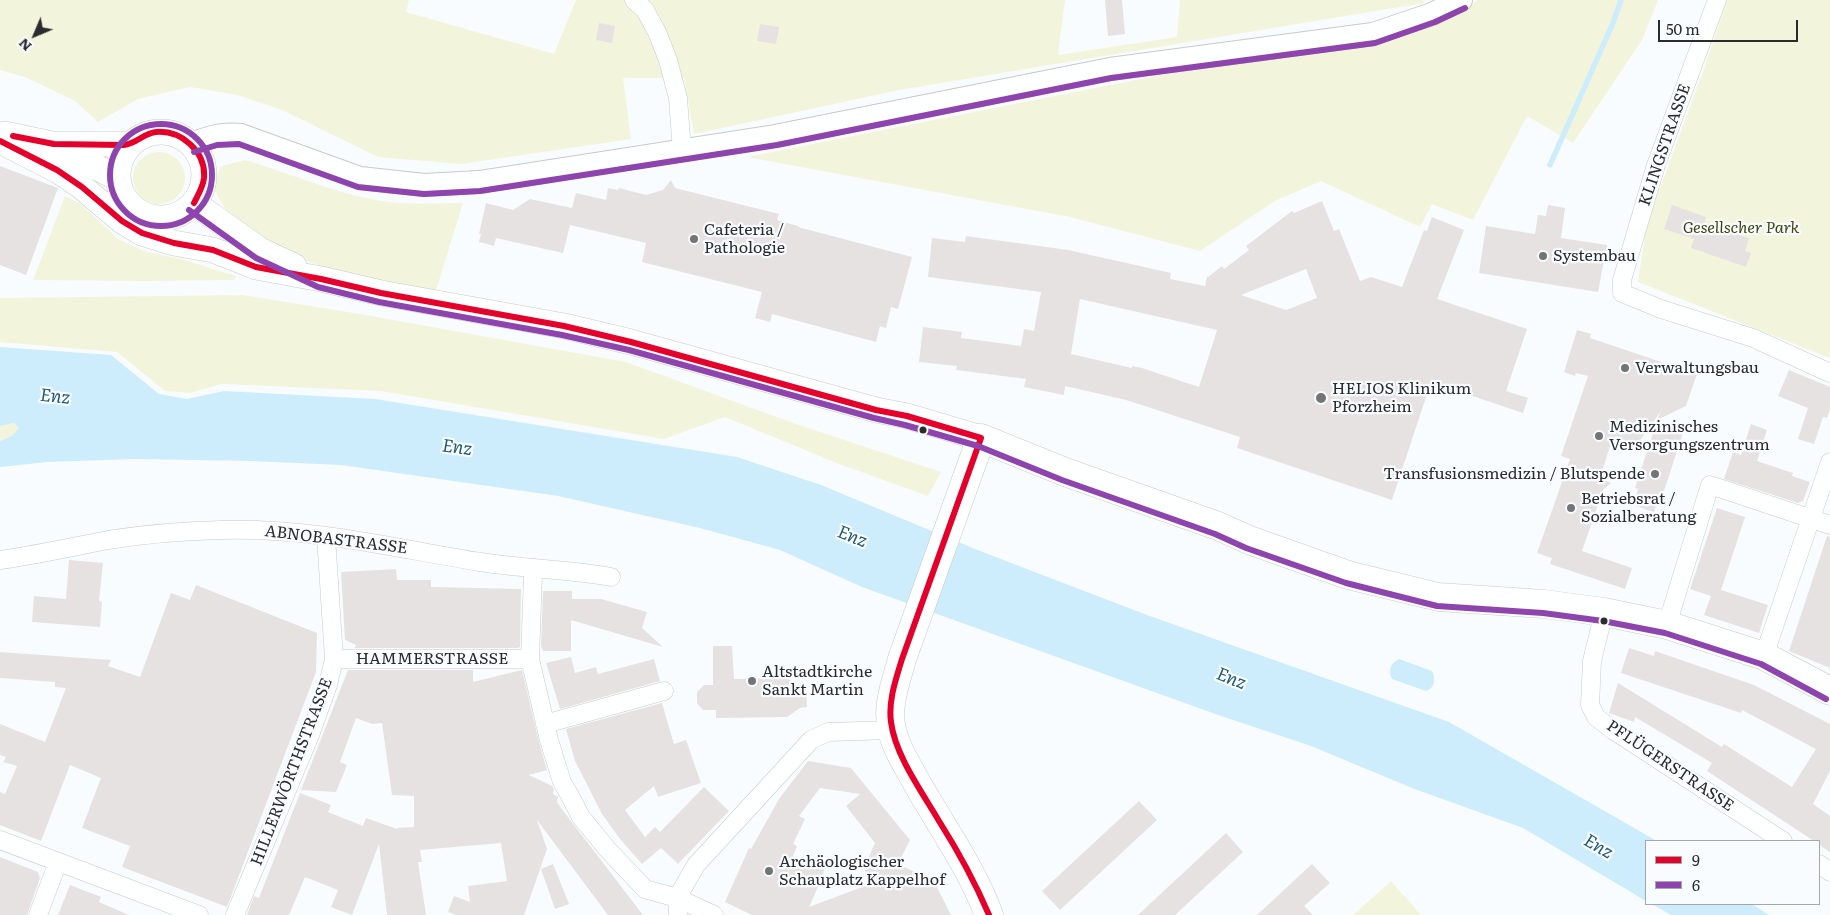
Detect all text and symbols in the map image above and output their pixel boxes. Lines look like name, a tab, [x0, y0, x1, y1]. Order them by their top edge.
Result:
north arrow	[10, 10, 60, 60]
scale bar	[1660, 10, 1800, 42]
text: 50 m	[1666, 17, 1700, 40]
text: N	[13, 34, 36, 57]
street label: KLINGSTRASSE	[1635, 81, 1695, 209]
park label: Gesellscher Park	[1683, 218, 1799, 238]
place label: Cafeteria / Pathologie	[704, 220, 785, 258]
marker: Cafeteria / Pathologie	[688, 233, 700, 245]
place label: Systembau	[1553, 246, 1636, 266]
marker: Systembau	[1537, 250, 1549, 262]
place label: Verwaltungsbau	[1635, 358, 1759, 378]
marker: Verwaltungsbau	[1619, 362, 1631, 374]
place label: HELIOS Klinikum Pforzheim	[1332, 379, 1471, 417]
water label: Enz	[39, 385, 71, 409]
marker: HELIOS Klinikum Pforzheim	[1314, 391, 1328, 405]
place label: Medizinisches Versorgungszentrum	[1609, 417, 1770, 455]
unlabelled marker	[918, 425, 928, 435]
marker: Medizinisches Versorgungszentrum	[1593, 430, 1605, 442]
water label: Enz	[441, 435, 473, 461]
place label: Transfusionsmedizin / Blutspende	[1383, 464, 1645, 484]
marker: Transfusionsmedizin / Blutspende	[1649, 468, 1661, 480]
place label: Betriebsrat / Sozialberatung	[1581, 489, 1696, 527]
marker: Betriebsrat / Sozialberatung	[1565, 502, 1577, 514]
street label: ABNOBASTRASSE	[264, 522, 408, 558]
water label: Enz	[834, 522, 870, 552]
unlabelled marker	[1599, 616, 1609, 626]
street label: HAMMERSTRASSE	[356, 649, 508, 669]
place label: Altstadtkirche Sankt Martin	[762, 662, 872, 700]
water label: Enz	[1213, 664, 1249, 694]
street label: HILLERWÖRTHSTRASSE	[247, 675, 337, 869]
marker: Altstadtkirche Sankt Martin	[746, 675, 758, 687]
street label: PFLÜGERSTRASSE	[1603, 716, 1737, 816]
water label: Enz	[1580, 830, 1616, 864]
legend	[1645, 840, 1820, 905]
text: 9	[1692, 848, 1700, 871]
place label: Archäologischer Schauplatz Kappelhof	[779, 852, 945, 890]
marker: Archäologischer Schauplatz Kappelhof	[763, 865, 775, 877]
text: 6	[1692, 873, 1700, 896]

